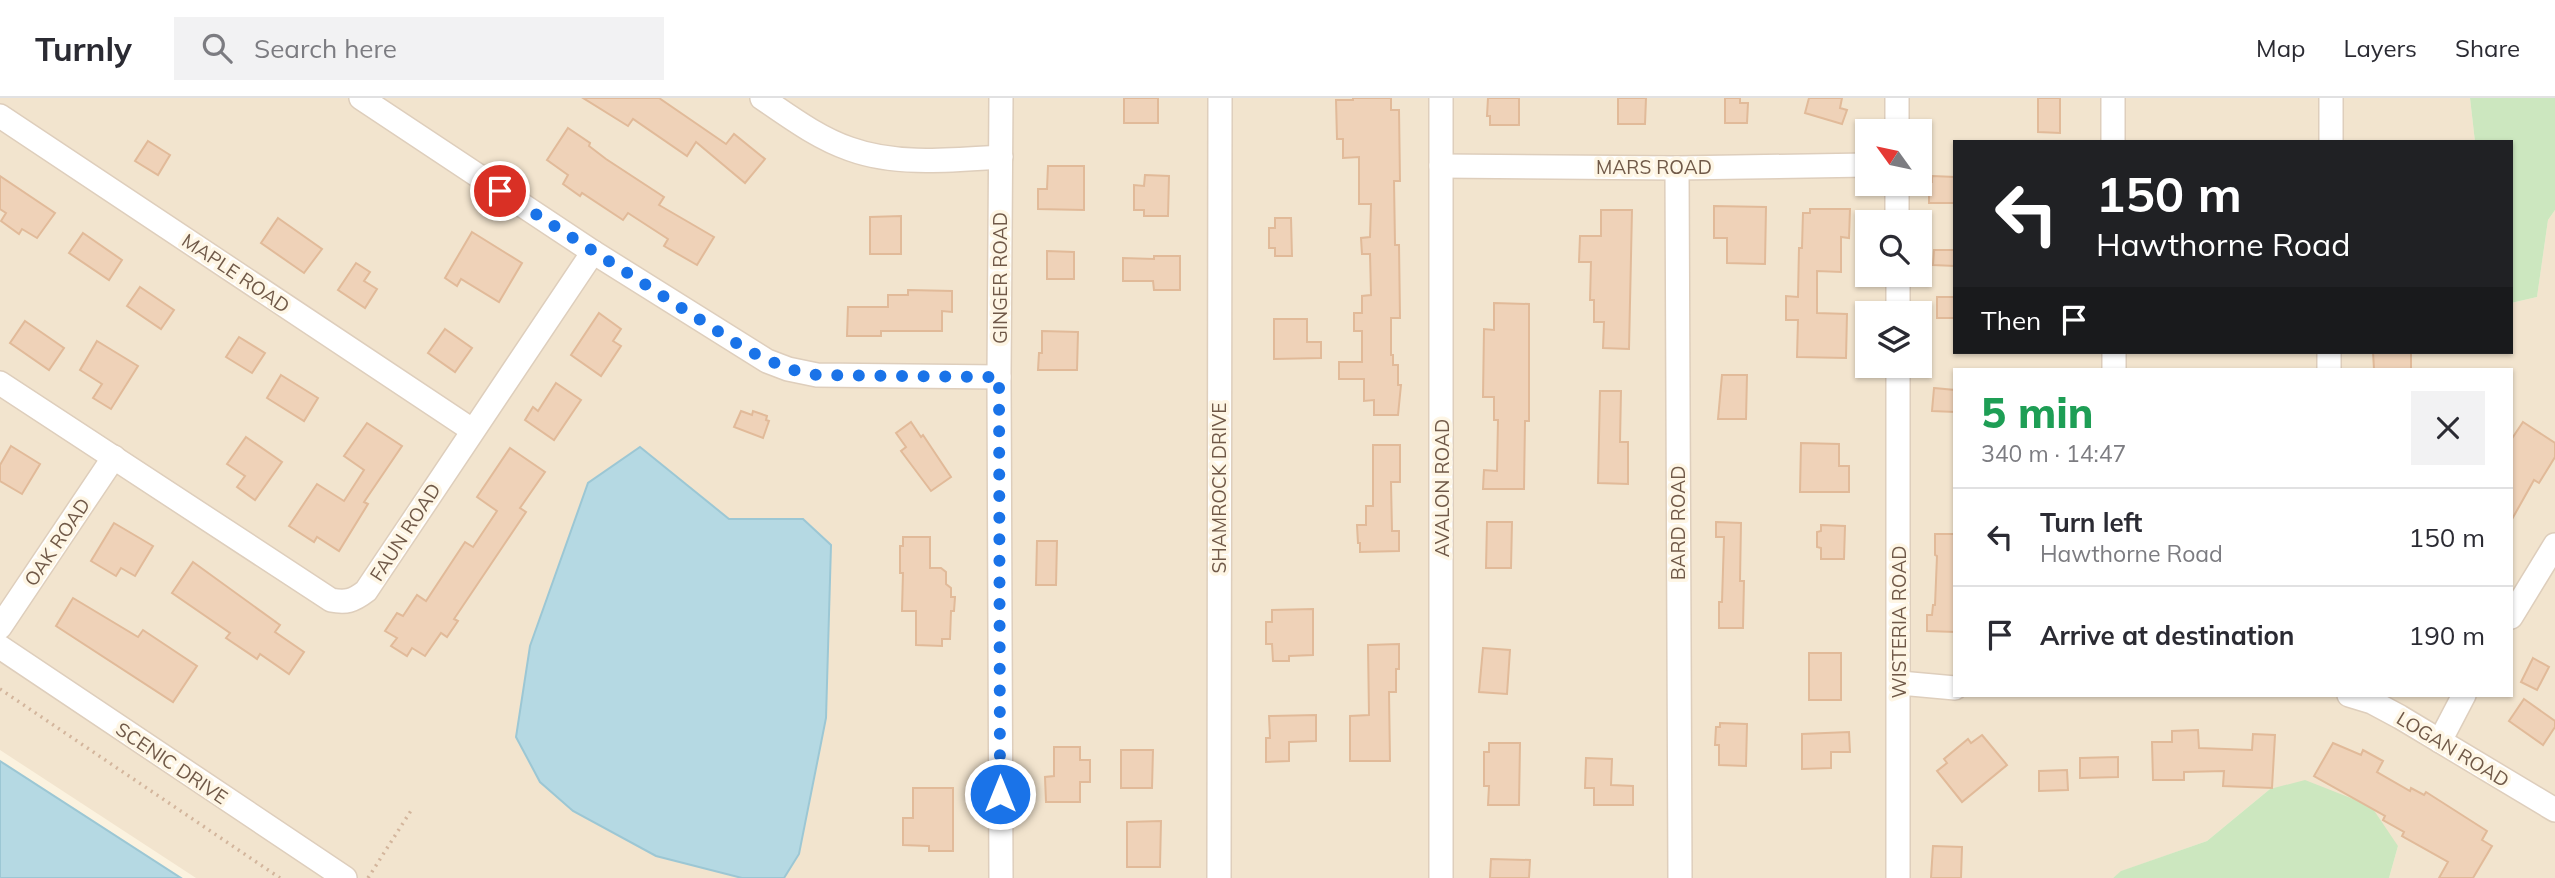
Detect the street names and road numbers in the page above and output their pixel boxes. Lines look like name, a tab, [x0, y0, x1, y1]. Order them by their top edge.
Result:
street label: MARS ROAD	[1596, 155, 1712, 179]
street label: GINGER ROAD	[988, 212, 1012, 344]
street label: MAPLE ROAD	[178, 228, 294, 318]
street label: SHAMROCK DRIVE	[1207, 402, 1231, 574]
street label: AVALON ROAD	[1430, 419, 1454, 557]
street label: BARD ROAD	[1666, 466, 1690, 580]
street label: FAUN ROAD	[364, 478, 446, 586]
street label: OAK ROAD	[19, 493, 95, 591]
street label: WISTERIA ROAD	[1887, 546, 1911, 698]
street label: LOGAN ROAD	[2392, 706, 2514, 792]
street label: SCENIC DRIVE	[111, 717, 233, 809]

